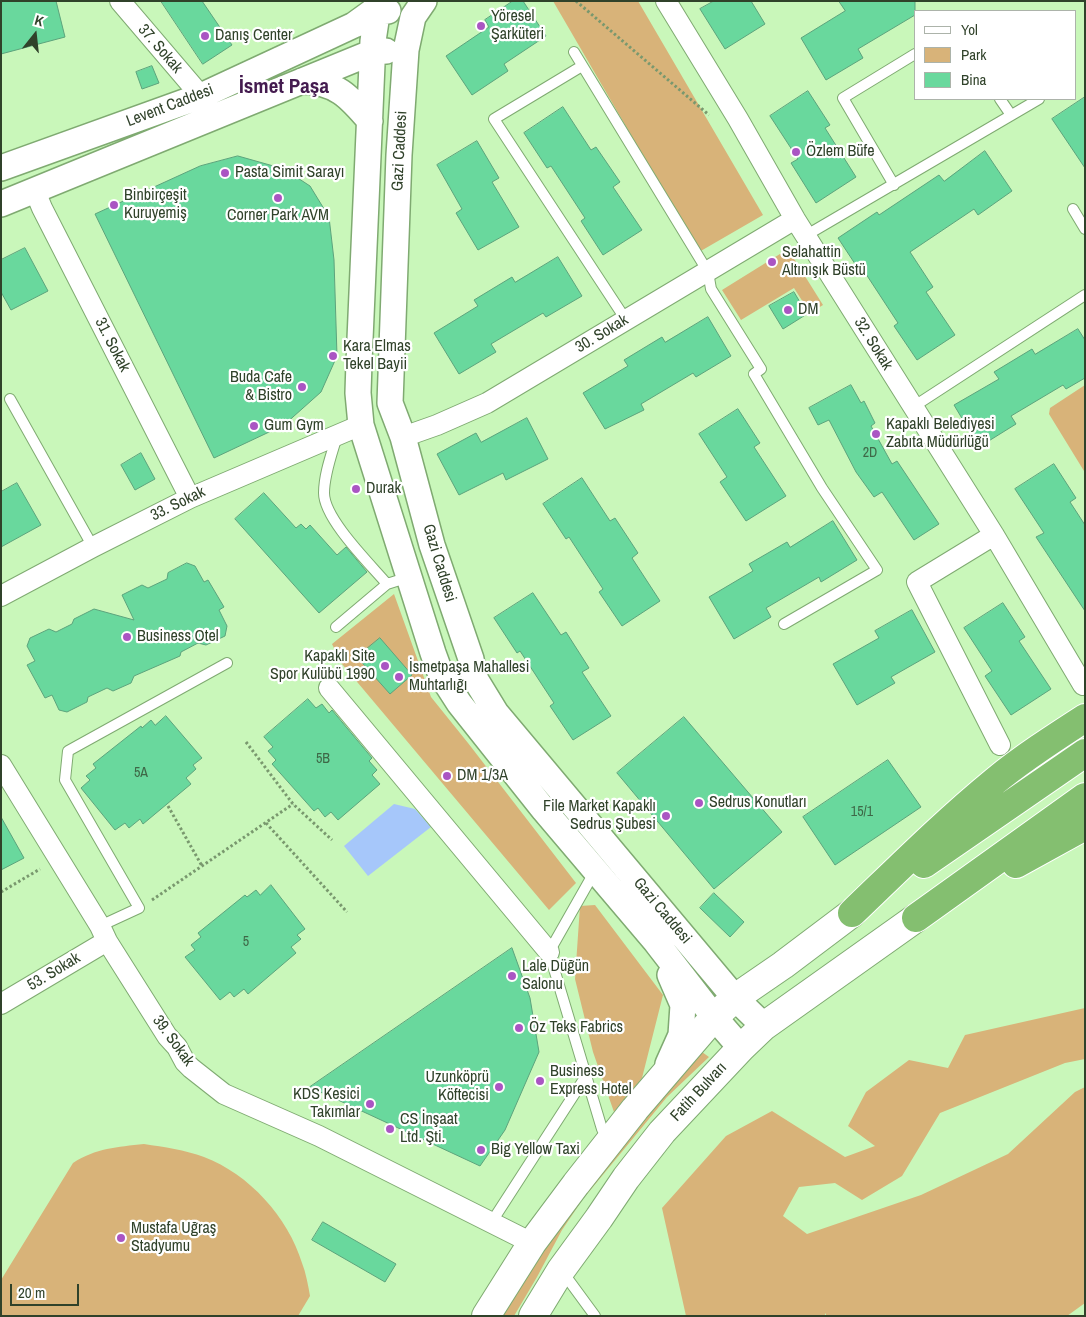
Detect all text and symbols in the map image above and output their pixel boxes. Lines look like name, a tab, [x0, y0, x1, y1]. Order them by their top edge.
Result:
place label: Yöresel Şarküteri	[491, 7, 544, 45]
north arrow	[10, 10, 60, 60]
legend	[914, 10, 1076, 100]
text: K	[33, 11, 46, 30]
text: Yol	[961, 19, 978, 40]
marker: Yöresel Şarküteri	[475, 20, 487, 32]
street label: 37. Sokak	[134, 21, 186, 77]
place label: Danış Center	[215, 26, 292, 46]
marker: Danış Center	[199, 30, 211, 42]
text: Park	[961, 44, 986, 65]
text: Bina	[961, 69, 986, 90]
district label: İsmet Paşa	[239, 74, 329, 100]
street label: Levent Caddesi	[124, 81, 216, 131]
street label: Gazi Caddesi	[388, 110, 412, 192]
place label: Özlem Büfe	[806, 142, 875, 162]
marker: Özlem Büfe	[790, 146, 802, 158]
place label: Pasta Simit Sarayı	[235, 163, 344, 183]
marker: Pasta Simit Sarayı	[219, 167, 231, 179]
place label: Binbirçeşit Kuruyemiş	[124, 186, 187, 224]
marker: Corner Park AVM	[272, 192, 284, 204]
marker: Binbirçeşit Kuruyemiş	[108, 199, 120, 211]
place label: Corner Park AVM	[227, 206, 329, 226]
place label: Selahattin Altınışık Büstü	[782, 243, 866, 281]
marker: Selahattin Altınışık Büstü	[766, 256, 778, 268]
place label: DM	[798, 300, 818, 320]
marker: DM	[782, 304, 794, 316]
street label: 30. Sokak	[572, 311, 632, 357]
street label: 32. Sokak	[849, 314, 897, 374]
street label: 31. Sokak	[90, 315, 134, 375]
place label: Kara Elmas Tekel Bayii	[343, 337, 411, 375]
marker: Kara Elmas Tekel Bayii	[327, 350, 339, 362]
place label: Buda Cafe & Bistro	[230, 368, 292, 406]
marker: Buda Cafe & Bistro	[296, 381, 308, 393]
place label: Kapaklı Belediyesi Zabıta Müdürlüğü	[886, 415, 995, 453]
place label: Gum Gym	[264, 416, 324, 436]
marker: Gum Gym	[248, 420, 260, 432]
marker: Kapaklı Belediyesi Zabıta Müdürlüğü	[870, 428, 882, 440]
house number: 2D	[863, 445, 877, 461]
place label: Durak	[366, 479, 401, 499]
street label: 33. Sokak	[148, 483, 208, 525]
marker: Durak	[350, 483, 362, 495]
street label: Gazi Caddesi	[418, 522, 460, 604]
place label: Business Otel	[137, 627, 219, 647]
marker: Business Otel	[121, 631, 133, 643]
place label: Kapaklı Site Spor Kulübü 1990	[270, 647, 375, 685]
place label: İsmetpaşa Mahallesi Muhtarlığı	[409, 658, 529, 696]
marker: Kapaklı Site Spor Kulübü 1990	[379, 660, 391, 672]
marker: İsmetpaşa Mahallesi Muhtarlığı	[393, 671, 405, 683]
house number: 5B	[316, 751, 330, 767]
house number: 5A	[134, 765, 148, 781]
place label: DM 1/3A	[457, 766, 508, 786]
marker: DM 1/3A	[441, 770, 453, 782]
place label: Sedrus Konutları	[709, 793, 807, 813]
place label: File Market Kapaklı Sedrus Şubesi	[543, 797, 656, 835]
marker: Sedrus Konutları	[693, 797, 705, 809]
house number: 15/1	[851, 804, 873, 820]
marker: File Market Kapaklı Sedrus Şubesi	[660, 810, 672, 822]
street label: Gazi Caddesi	[629, 874, 695, 948]
house number: 5	[243, 934, 249, 950]
street label: 53. Sokak	[24, 949, 84, 995]
place label: Lale Düğün Salonu	[522, 957, 589, 995]
marker: Lale Düğün Salonu	[506, 970, 518, 982]
street label: 39. Sokak	[148, 1012, 198, 1070]
place label: Öz Teks Fabrics	[529, 1018, 623, 1038]
marker: Öz Teks Fabrics	[513, 1022, 525, 1034]
street label: Fatih Bulvarı	[667, 1058, 731, 1126]
place label: Business Express Hotel	[550, 1062, 632, 1100]
place label: Uzunköprü Köftecisi	[426, 1068, 489, 1106]
marker: Business Express Hotel	[534, 1075, 546, 1087]
marker: Uzunköprü Köftecisi	[493, 1081, 505, 1093]
place label: KDS Kesici Takımlar	[293, 1085, 360, 1123]
marker: KDS Kesici Takımlar	[364, 1098, 376, 1110]
place label: CS İnşaat Ltd. Şti.	[400, 1110, 458, 1148]
marker: CS İnşaat Ltd. Şti.	[384, 1123, 396, 1135]
place label: Big Yellow Taxi	[491, 1140, 580, 1160]
marker: Big Yellow Taxi	[475, 1144, 487, 1156]
place label: Mustafa Uğraş Stadyumu	[131, 1219, 216, 1257]
marker: Mustafa Uğraş Stadyumu	[115, 1232, 127, 1244]
scale bar	[12, 1274, 81, 1306]
text: 20 m	[18, 1282, 45, 1303]

